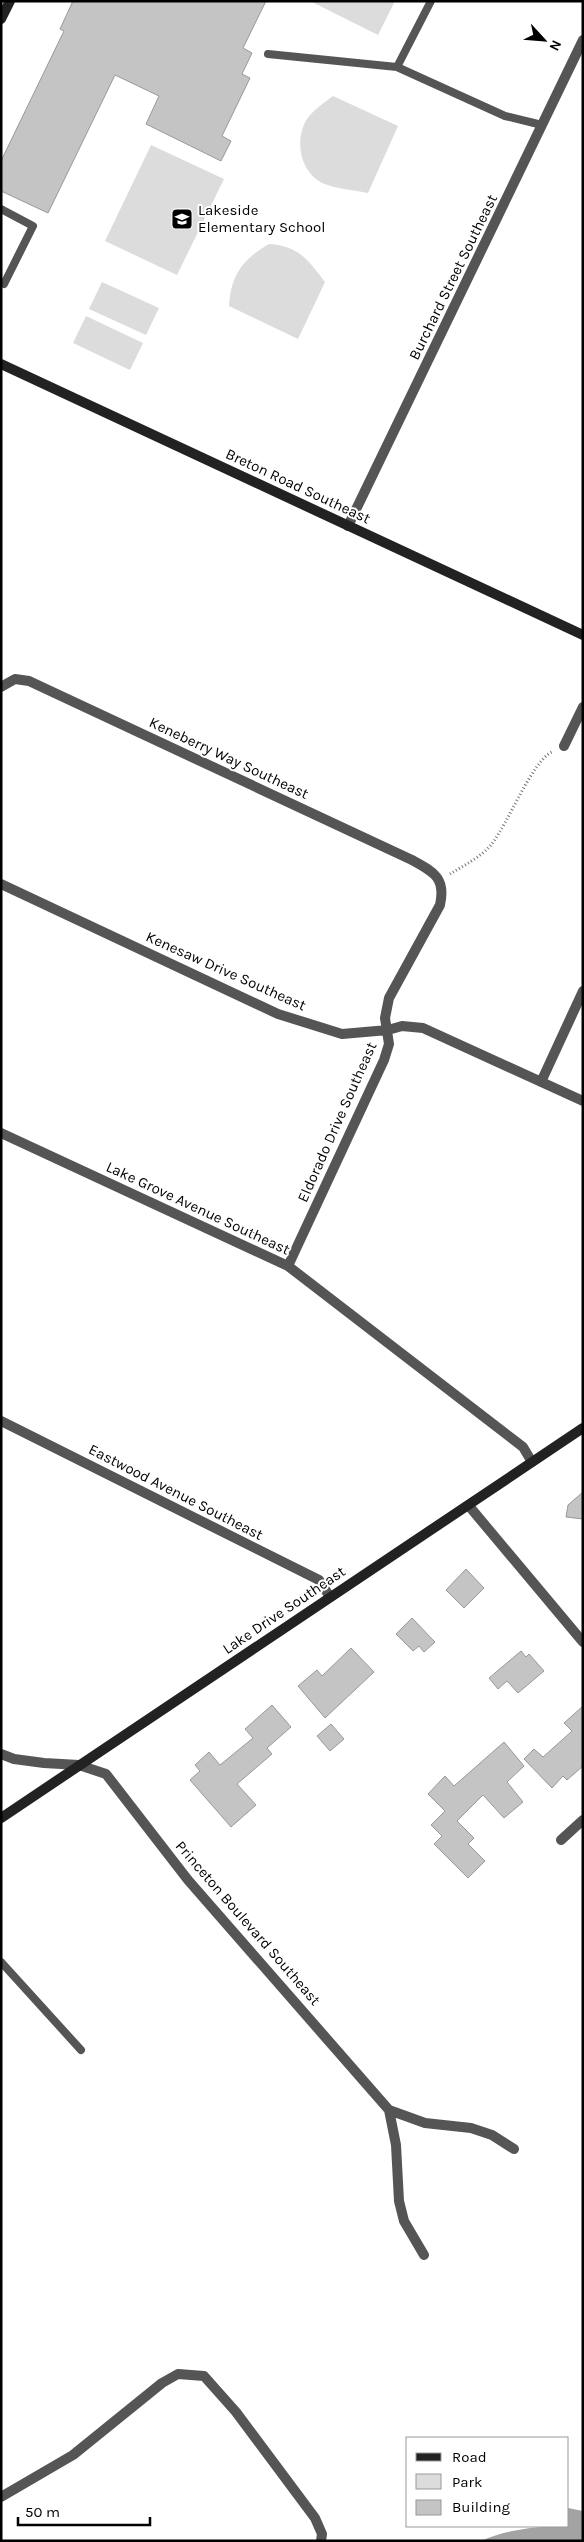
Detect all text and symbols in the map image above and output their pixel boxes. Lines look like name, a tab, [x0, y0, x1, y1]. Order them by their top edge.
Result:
north arrow	[519, 15, 569, 65]
text: N	[545, 37, 565, 54]
street label: Burchard Street Southeast	[405, 191, 501, 363]
place label: Lakeside Elementary School	[198, 201, 325, 236]
school or university icon: Lakeside Elementary School	[170, 207, 194, 231]
street label: Breton Road Southeast	[223, 445, 374, 528]
street label: Keneberry Way Southeast	[146, 713, 312, 803]
street label: Kenesaw Drive Southeast	[143, 928, 309, 1015]
street label: Eldorado Drive Southeast	[294, 1039, 381, 1205]
street label: Lake Grove Avenue Southeast	[103, 1157, 293, 1259]
street label: Eastwood Avenue Southeast	[86, 1440, 267, 1544]
street label: Lake Drive Southeast	[219, 1562, 349, 1658]
street label: Princeton Boulevard Southeast	[172, 1837, 325, 2009]
legend	[406, 2437, 569, 2527]
text: Road	[452, 2448, 487, 2466]
text: Park	[452, 2473, 482, 2491]
scale bar	[18, 2494, 150, 2526]
text: Building	[452, 2498, 510, 2516]
text: 50 m	[25, 2503, 60, 2521]

